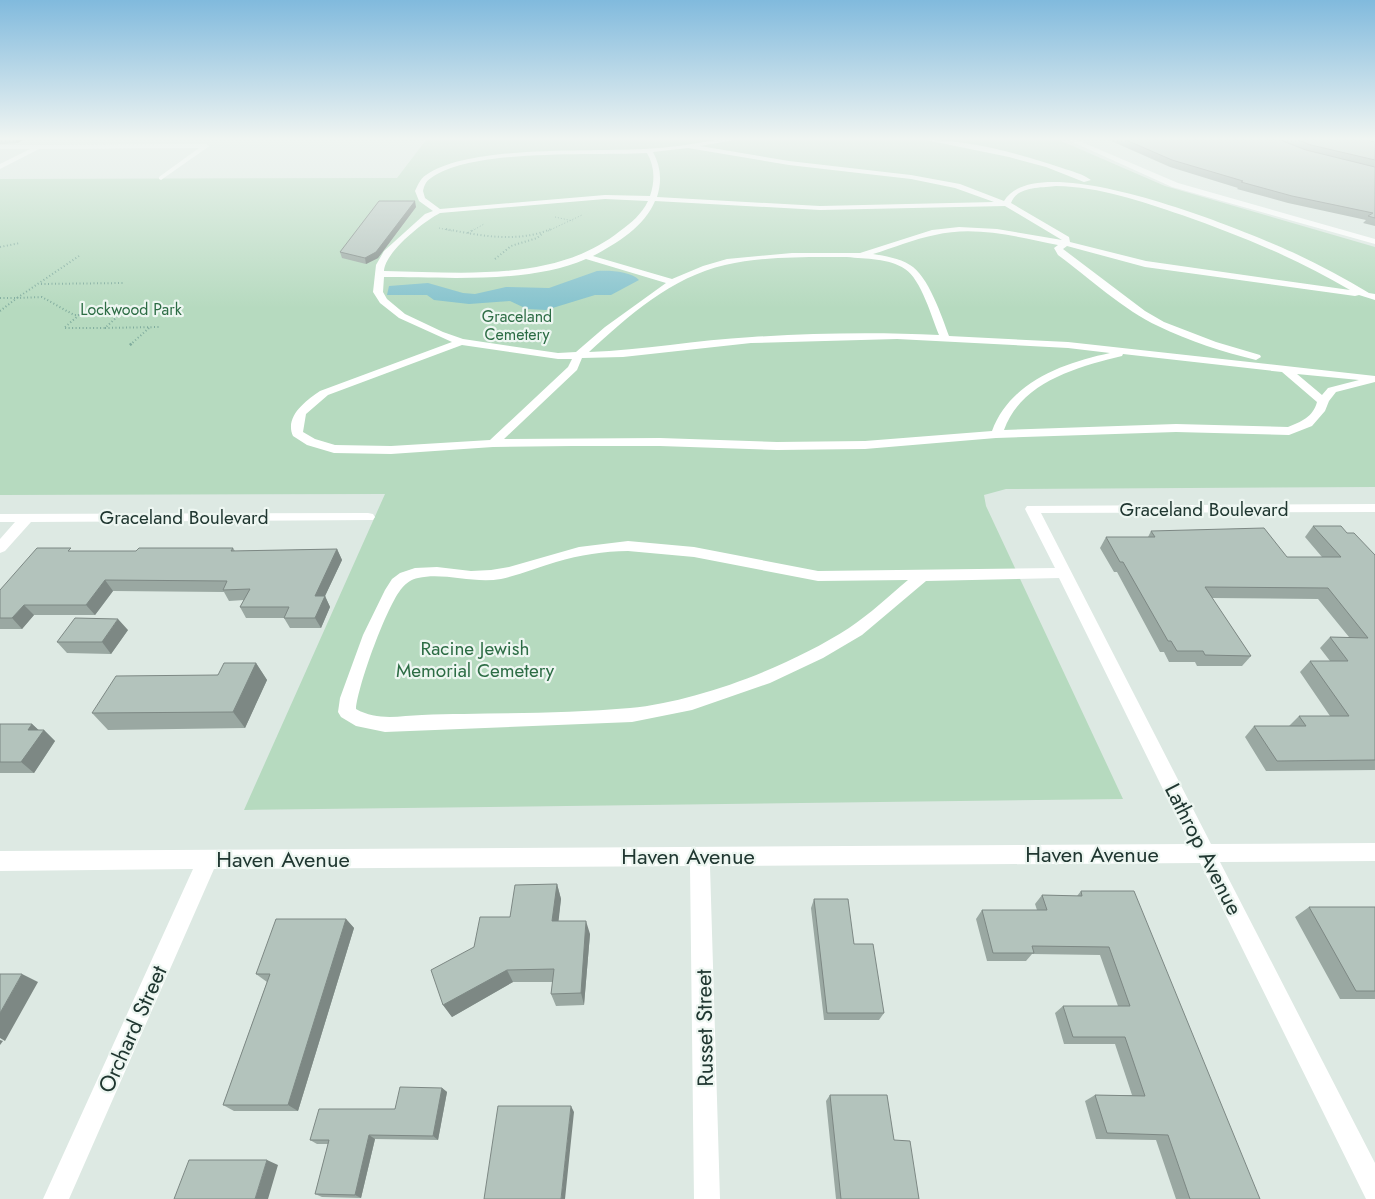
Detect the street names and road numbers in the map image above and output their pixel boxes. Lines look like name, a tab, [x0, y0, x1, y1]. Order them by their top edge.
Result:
street label: Graceland Boulevard	[1120, 496, 1288, 523]
street label: Graceland Boulevard	[100, 504, 268, 531]
street label: Lathrop Avenue	[1157, 777, 1251, 921]
street label: Haven Avenue	[1025, 838, 1159, 870]
street label: Haven Avenue	[621, 840, 755, 872]
street label: Haven Avenue	[216, 843, 350, 875]
street label: Orchard Street	[90, 960, 175, 1098]
street label: Russet Street	[687, 968, 721, 1087]

